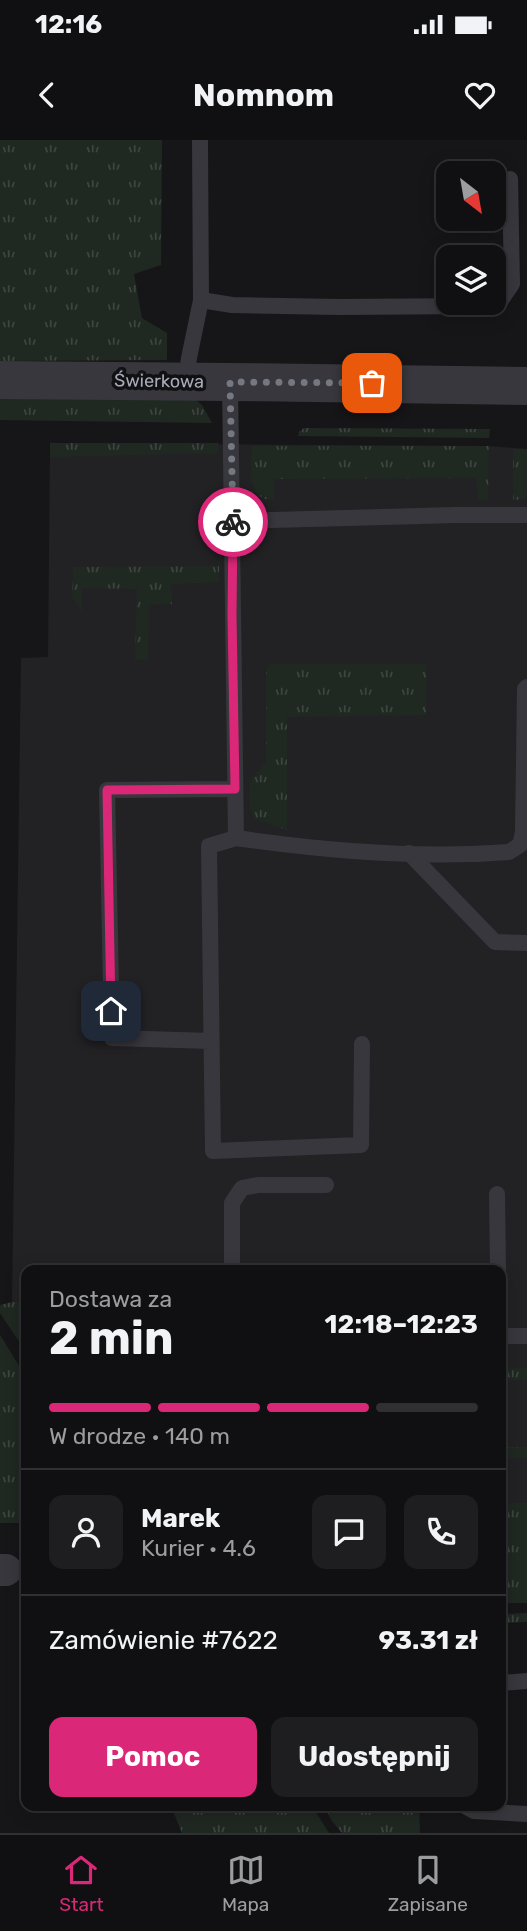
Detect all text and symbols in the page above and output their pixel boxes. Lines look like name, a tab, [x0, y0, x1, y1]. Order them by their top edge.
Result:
text: 12:16	[35, 9, 102, 40]
icon: back	[28, 76, 66, 114]
text: Nomnom	[193, 76, 334, 114]
icon: heart	[461, 76, 499, 114]
north arrow	[436, 161, 506, 231]
map controls	[436, 161, 506, 315]
button: layers	[436, 245, 506, 315]
pin	[342, 353, 402, 413]
icon: bag	[353, 364, 391, 402]
street label: Świerkowa	[114, 369, 204, 393]
courier	[198, 487, 268, 557]
icon: bike	[214, 503, 252, 541]
pin	[81, 981, 141, 1041]
icon: home	[92, 992, 130, 1030]
text: Dostawa za	[49, 1285, 172, 1313]
text: 12:18–12:23	[325, 1309, 478, 1340]
text: 2 min	[49, 1311, 174, 1366]
text: W drodze · 140 m	[49, 1422, 230, 1450]
button: person	[49, 1495, 123, 1569]
button: chat	[312, 1495, 386, 1569]
button: phone	[404, 1495, 478, 1569]
text: Marek	[141, 1503, 220, 1534]
text: Kurier · 4.6	[141, 1534, 256, 1562]
text: Zamówienie #7622	[49, 1625, 278, 1656]
text: 93.31 zł	[378, 1625, 478, 1656]
button: Pomoc	[49, 1717, 257, 1797]
button: Udostępnij	[271, 1717, 478, 1797]
tab: Start	[59, 1851, 104, 1916]
tab: Mapa	[222, 1851, 269, 1916]
tab: Zapisane	[388, 1851, 468, 1916]

